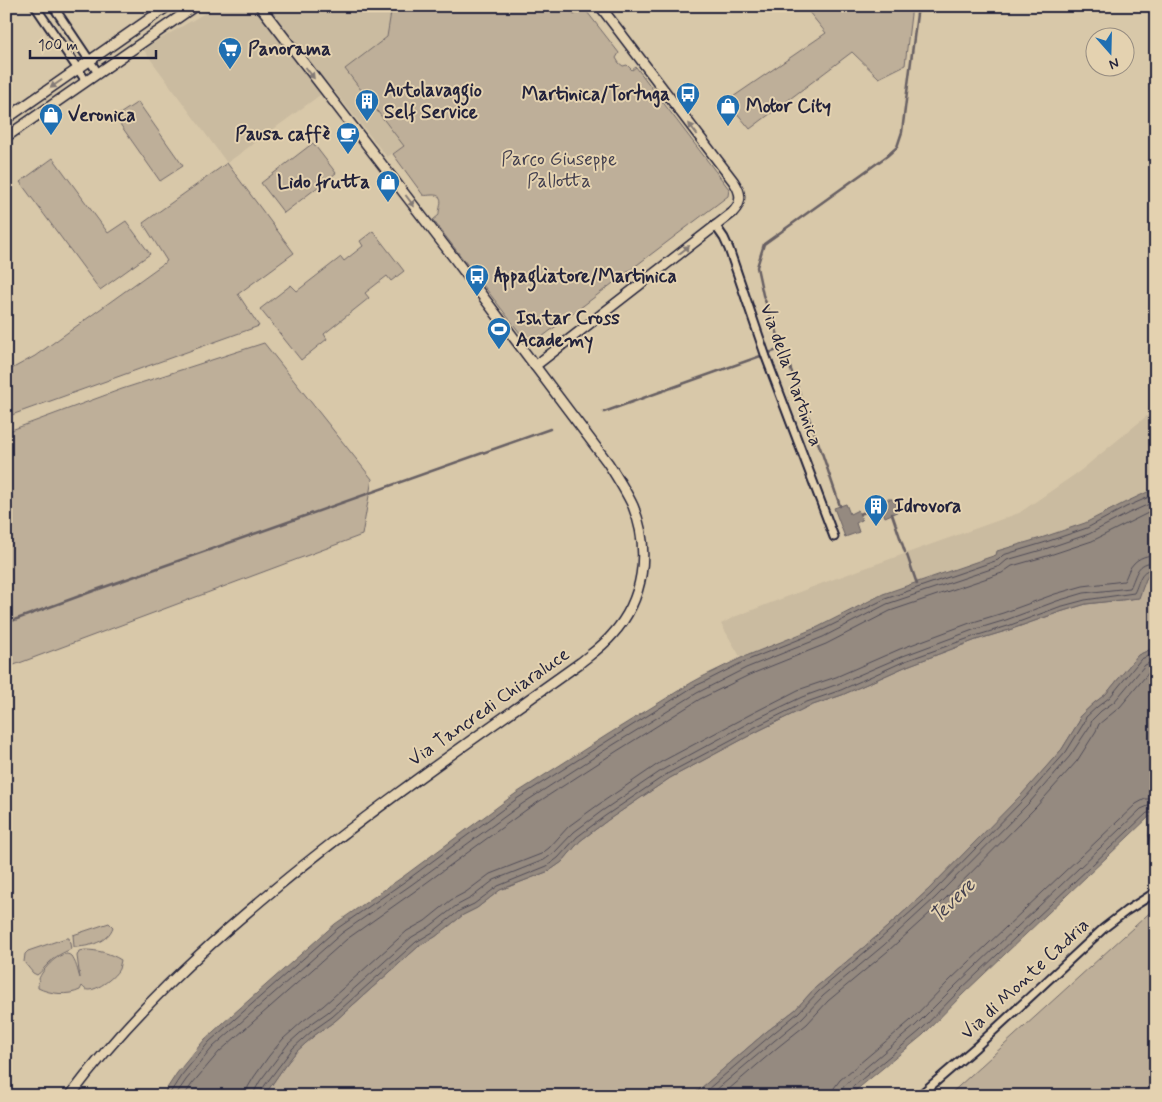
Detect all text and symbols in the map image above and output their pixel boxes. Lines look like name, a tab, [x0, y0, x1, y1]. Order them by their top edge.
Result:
scale bar	[30, 28, 156, 60]
north arrow	[1084, 28, 1134, 78]
text: 100 m	[38, 36, 78, 56]
supermarket icon: Panorama	[217, 36, 243, 70]
place label: Panorama	[248, 37, 331, 62]
text: N	[1107, 53, 1122, 73]
one-way arrow	[305, 66, 315, 80]
place label: Autolavaggio Self Service	[384, 78, 482, 125]
one-way arrow	[50, 79, 63, 89]
bus stop icon: Martinica/Tortuga	[675, 81, 701, 115]
place label: Martinica/Tortuga	[522, 82, 670, 108]
building icon: Autolavaggio Self Service	[354, 88, 380, 122]
shop icon: Motor City	[715, 93, 741, 127]
place label: Motor City	[746, 94, 831, 119]
shop icon: Veronica	[38, 102, 64, 136]
place label: Veronica	[68, 103, 136, 128]
cafe icon: Pausa caffè	[335, 121, 361, 155]
place label: Pausa caffè	[235, 122, 331, 147]
one-way arrow	[688, 123, 699, 136]
park label: Parco Giuseppe Pallotta	[501, 147, 617, 194]
shop icon: Lido frutta	[375, 169, 401, 203]
place label: Lido frutta	[277, 170, 370, 195]
one-way arrow	[405, 194, 415, 208]
one-way arrow	[677, 244, 690, 255]
bus stop icon: Appagliatore/Martinica	[464, 263, 490, 297]
place label: Appagliatore/Martinica	[494, 264, 677, 292]
street label: Via della Martinica	[754, 300, 828, 450]
place label: Ishtar Cross Academy	[516, 306, 620, 354]
sports icon: Ishtar Cross Academy	[486, 316, 512, 350]
building icon: Idrovora	[863, 493, 889, 527]
place label: Idrovora	[894, 494, 961, 519]
street label: Via Tancredi Chiaraluce	[403, 642, 575, 772]
water label: Tevere	[924, 872, 982, 929]
street label: Via di Monte Cadria	[955, 913, 1095, 1045]

